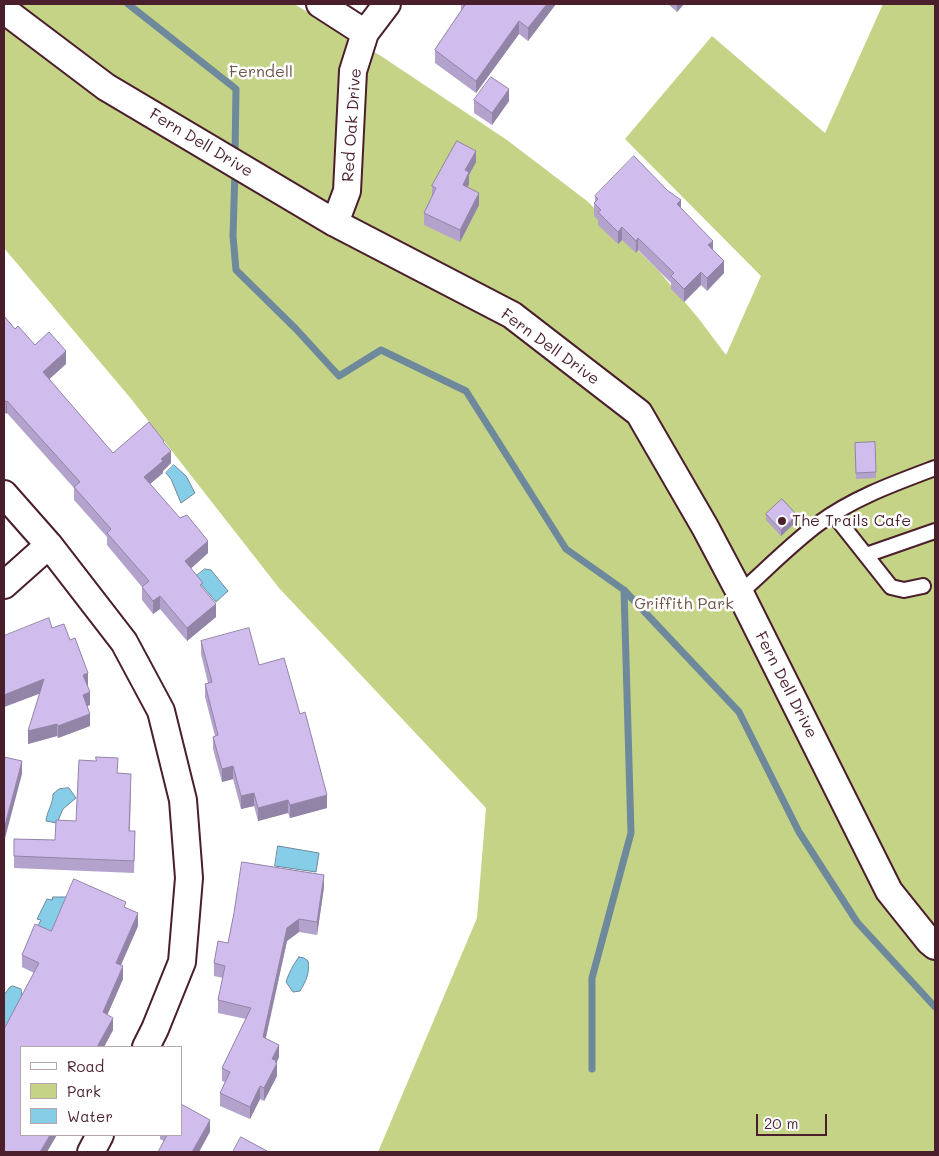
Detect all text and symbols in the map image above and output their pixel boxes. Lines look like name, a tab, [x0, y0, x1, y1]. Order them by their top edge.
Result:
park label: Ferndell	[229, 62, 293, 82]
street label: Red Oak Drive	[338, 67, 366, 183]
street label: Fern Dell Drive	[146, 105, 256, 181]
street label: Fern Dell Drive	[497, 305, 603, 389]
place label: The Trails Cafe	[792, 511, 911, 531]
marker: The Trails Cafe	[776, 515, 788, 527]
park label: Griffith Park	[634, 594, 734, 614]
street label: Fern Dell Drive	[751, 628, 821, 742]
legend	[20, 1046, 182, 1136]
text: Road	[67, 1056, 104, 1076]
text: Park	[67, 1081, 101, 1101]
scale bar	[759, 1104, 830, 1136]
text: Water	[67, 1106, 113, 1126]
text: 20 m	[764, 1113, 798, 1133]

